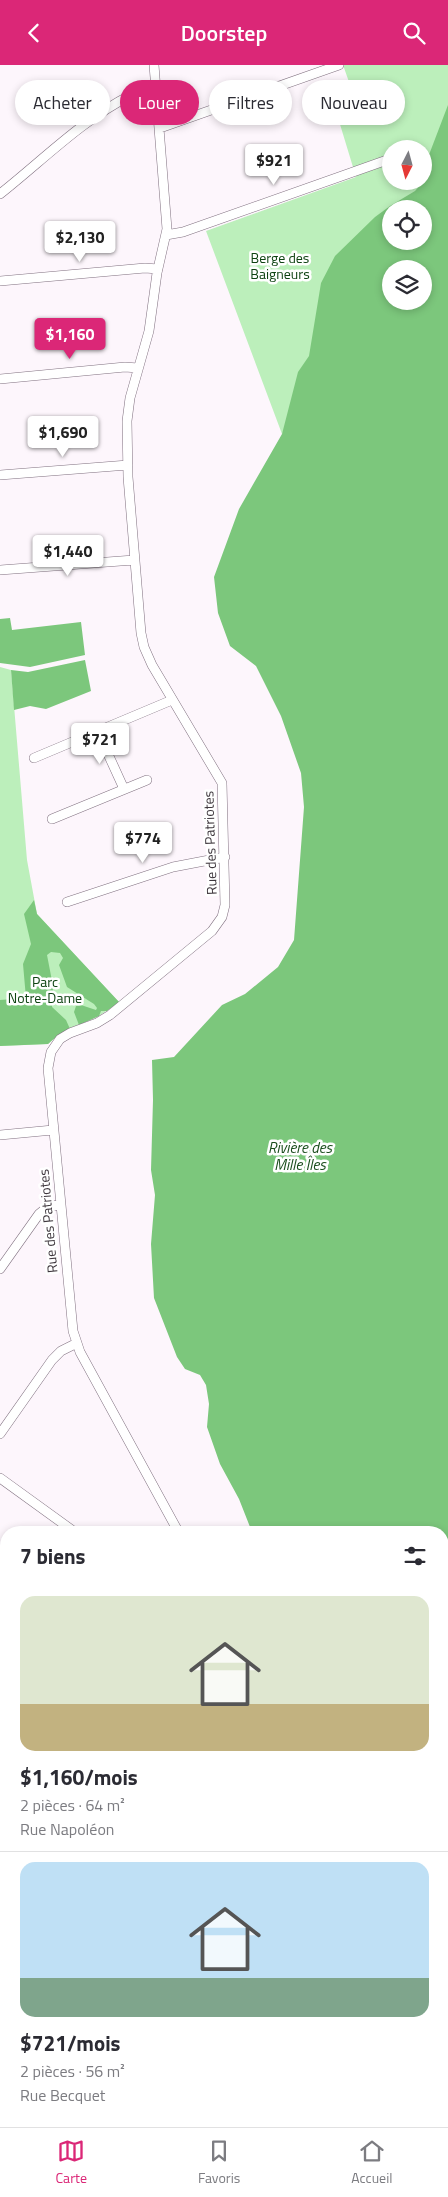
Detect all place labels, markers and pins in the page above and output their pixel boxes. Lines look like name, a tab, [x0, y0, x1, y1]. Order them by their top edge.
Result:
pin: $921	[244, 143, 304, 186]
pin: $2,130	[39, 221, 121, 263]
pin: $1,160	[29, 317, 111, 360]
pin: $1,690	[22, 415, 104, 458]
pin: $1,440	[27, 535, 109, 577]
pin: $721	[70, 723, 130, 765]
pin: $774	[113, 821, 173, 864]

